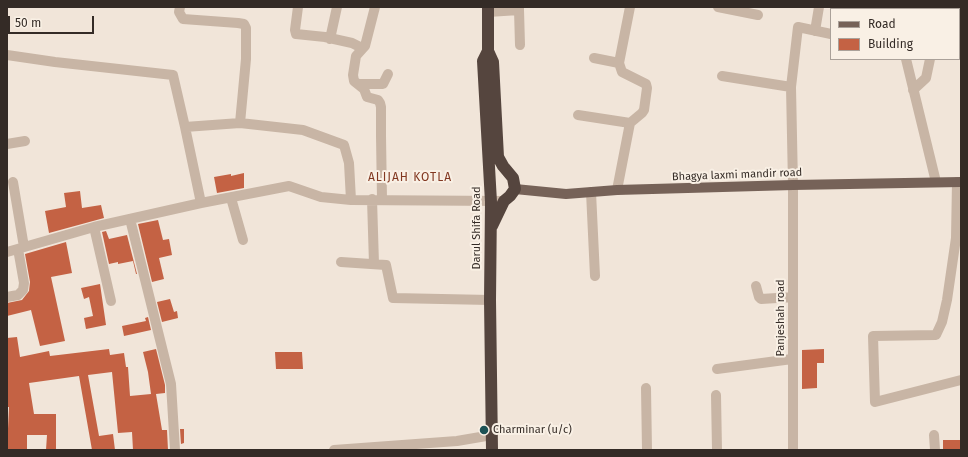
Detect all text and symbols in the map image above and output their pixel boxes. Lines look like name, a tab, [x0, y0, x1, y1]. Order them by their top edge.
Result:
scale bar	[10, 8, 96, 34]
legend	[830, 8, 960, 60]
text: 50 m	[15, 16, 41, 30]
text: Road	[868, 17, 896, 31]
text: Building	[868, 37, 913, 51]
street label: Bhagya laxmi mandir road	[672, 166, 802, 184]
district label: ALIJAH KOTLA	[368, 171, 452, 185]
street label: Darul Shifa Road	[470, 187, 484, 269]
street label: Panjeshah road	[774, 279, 788, 357]
place label: Charminar (u/c)	[493, 423, 572, 437]
marker: Charminar (u/c)	[478, 424, 490, 436]

